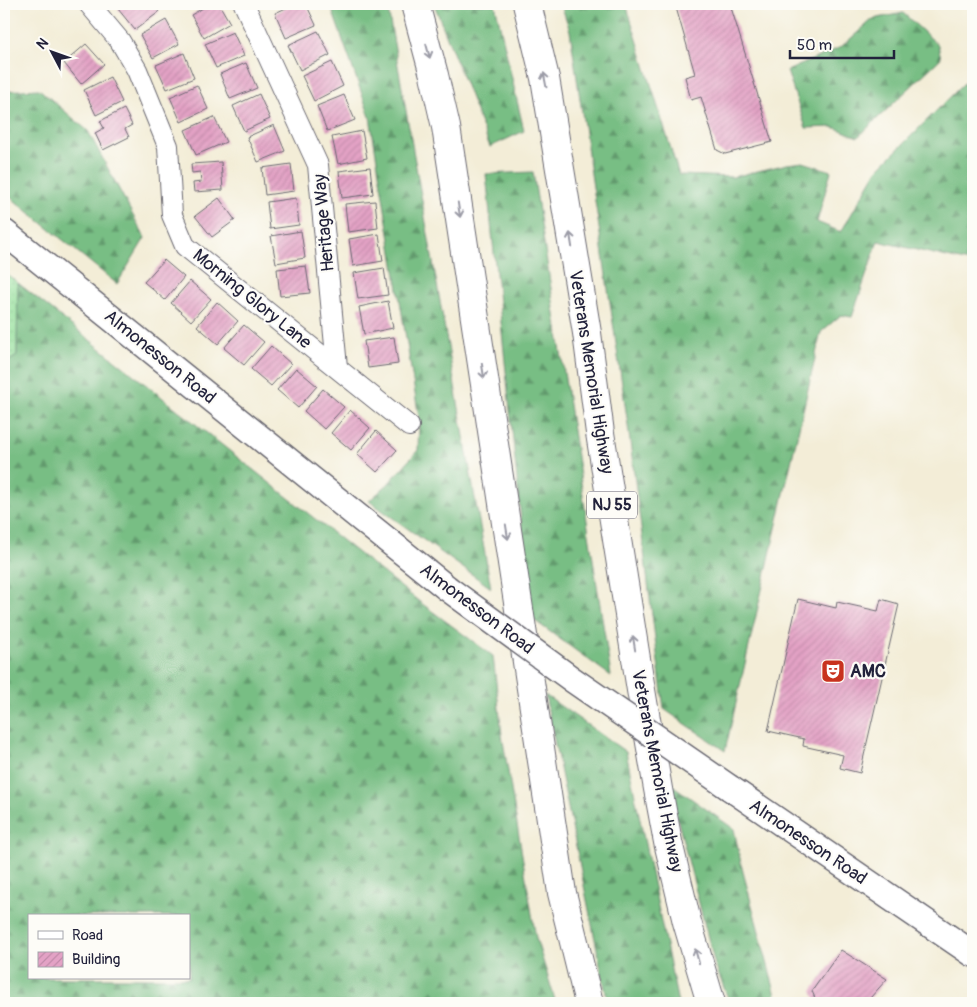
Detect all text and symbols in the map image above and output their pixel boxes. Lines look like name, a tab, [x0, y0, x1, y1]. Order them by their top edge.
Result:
north arrow	[28, 28, 78, 78]
scale bar	[790, 28, 893, 60]
text: N	[33, 35, 52, 53]
text: 50 m	[797, 36, 832, 55]
one-way arrow	[424, 42, 433, 58]
one-way arrow	[540, 72, 549, 88]
street label: Heritage Way	[308, 173, 340, 273]
one-way arrow	[454, 202, 464, 218]
one-way arrow	[566, 233, 576, 249]
street label: Morning Glory Lane	[188, 244, 316, 354]
street label: Veterans Memorial Highway	[564, 269, 619, 476]
street label: Almonesson Road	[99, 305, 221, 409]
one-way arrow	[478, 363, 488, 379]
road number: NJ 55	[587, 492, 637, 518]
one-way arrow	[503, 523, 513, 539]
street label: Almonesson Road	[415, 558, 539, 660]
one-way arrow	[628, 635, 638, 651]
theatre icon: AMC	[820, 658, 846, 684]
place label: AMC	[850, 660, 886, 683]
street label: Veterans Memorial Highway	[626, 668, 688, 875]
street label: Almonesson Road	[745, 794, 871, 890]
legend	[28, 914, 190, 980]
text: Road	[72, 926, 103, 945]
one-way arrow	[692, 949, 701, 965]
text: Building	[72, 950, 120, 969]

